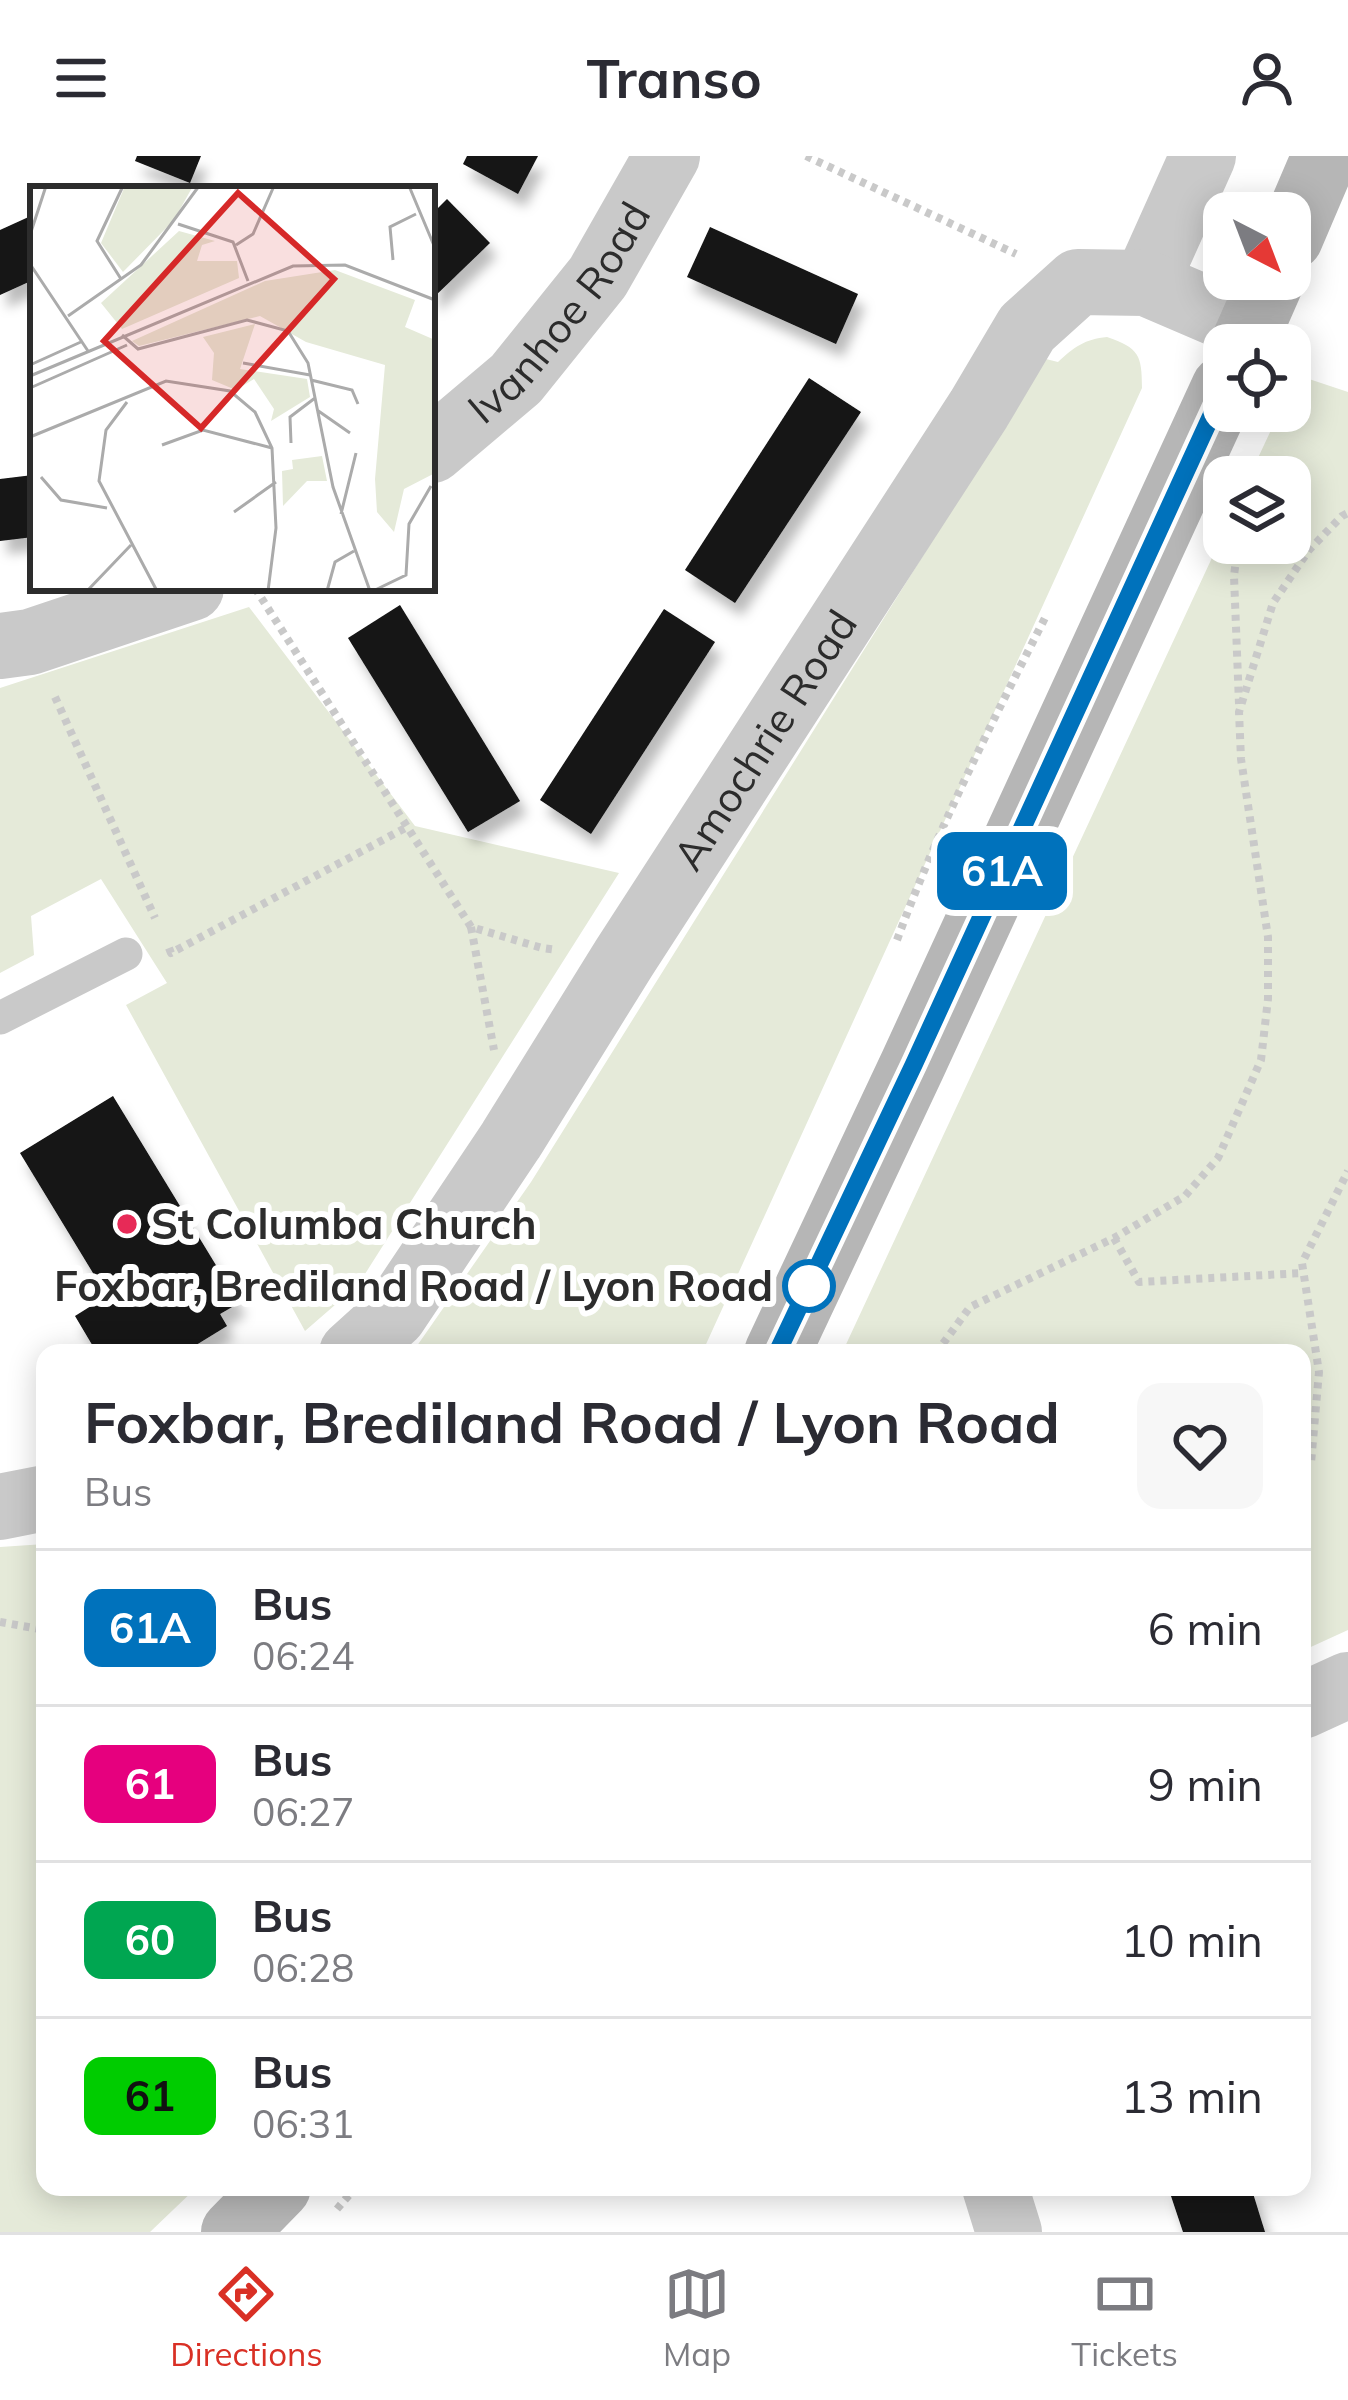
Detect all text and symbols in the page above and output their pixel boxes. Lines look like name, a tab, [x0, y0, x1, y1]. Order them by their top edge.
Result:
text: Transo	[586, 44, 762, 112]
icon: menu	[48, 45, 114, 111]
icon: person	[1234, 45, 1300, 111]
inset map	[30, 186, 435, 591]
street label: Ivanhoe Road	[457, 192, 661, 434]
north arrow	[1203, 192, 1311, 300]
map controls	[1203, 192, 1311, 564]
button: locate	[1203, 324, 1311, 432]
button: layers	[1203, 456, 1311, 564]
street label: Amochrie Road	[661, 600, 868, 880]
line badge: 61A	[933, 832, 1071, 910]
text: 61A	[961, 844, 1043, 897]
place label: St Columba Church	[151, 1197, 537, 1250]
marker: St Columba Church	[114, 1211, 140, 1237]
place label: Foxbar, Brediland Road / Lyon Road	[54, 1259, 773, 1312]
marker: Foxbar, Brediland Road / Lyon Road	[784, 1261, 834, 1311]
button: heart	[1137, 1383, 1263, 1509]
text: Foxbar, Brediland Road / Lyon Road	[84, 1386, 1060, 1457]
text: Bus	[84, 1467, 152, 1516]
text: Bus	[252, 1575, 332, 1631]
text: 6 min	[1148, 1600, 1263, 1656]
text: 61A	[109, 1601, 191, 1654]
text: 06:24	[252, 1631, 355, 1680]
text: Bus	[252, 1731, 332, 1787]
text: 9 min	[1148, 1756, 1263, 1812]
text: 61	[125, 1757, 175, 1810]
text: 06:27	[252, 1787, 355, 1836]
text: Bus	[252, 1887, 332, 1943]
text: 10 min	[1121, 1912, 1263, 1968]
text: 60	[125, 1913, 175, 1966]
text: 06:28	[252, 1943, 355, 1992]
text: Bus	[252, 2043, 332, 2099]
text: 13 min	[1121, 2068, 1263, 2124]
text: 61	[125, 2069, 175, 2122]
text: 06:31	[252, 2099, 355, 2148]
tab: Directions	[170, 2261, 323, 2374]
tab: Map	[663, 2261, 731, 2374]
tab: Tickets	[1071, 2261, 1178, 2374]

